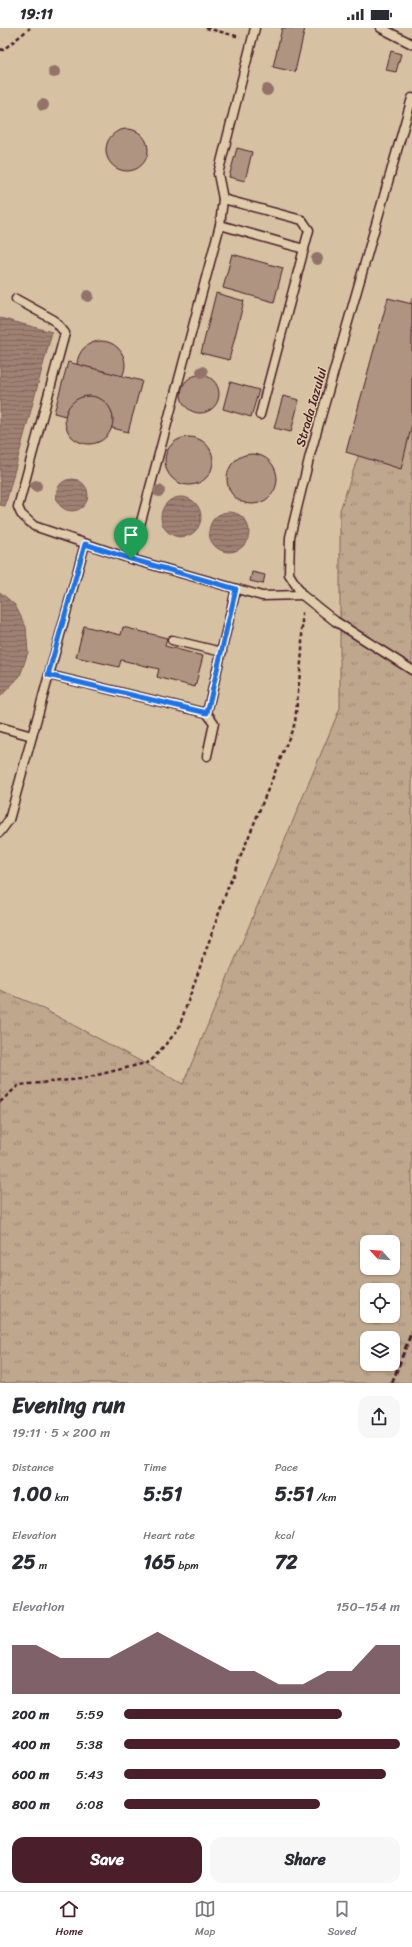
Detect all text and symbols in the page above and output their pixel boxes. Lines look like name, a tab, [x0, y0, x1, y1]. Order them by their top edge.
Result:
text: 19:11	[20, 1, 53, 27]
street label: Strada Iazului	[289, 364, 333, 449]
pin	[114, 518, 148, 559]
icon: arrive	[120, 524, 142, 546]
north arrow	[360, 1235, 400, 1275]
map controls	[360, 1235, 400, 1371]
button: locate	[360, 1283, 400, 1323]
button: layers	[360, 1331, 400, 1371]
text: Evening run	[12, 1386, 125, 1425]
button: share	[358, 1396, 400, 1438]
text: 19:11 · 5 × 200 m	[12, 1421, 110, 1444]
text: Distance	[12, 1458, 54, 1477]
text: Time	[143, 1458, 167, 1477]
text: Pace	[275, 1458, 298, 1477]
text: 1.00	[12, 1477, 52, 1512]
text: 5:51	[143, 1477, 182, 1512]
text: 5:51	[275, 1477, 314, 1512]
text: km	[52, 1488, 69, 1507]
text: /km	[314, 1488, 336, 1507]
text: Elevation	[12, 1526, 57, 1545]
text: Heart rate	[143, 1526, 195, 1545]
text: kcal	[275, 1526, 295, 1545]
text: 25	[12, 1545, 36, 1580]
text: 165	[143, 1545, 176, 1580]
text: 72	[275, 1545, 298, 1580]
text: m	[36, 1556, 47, 1575]
text: bpm	[176, 1556, 199, 1575]
text: Elevation	[12, 1595, 65, 1618]
text: 150–154 m	[336, 1595, 400, 1618]
text: 200 m	[12, 1703, 49, 1726]
text: 5:59	[76, 1703, 104, 1726]
text: 400 m	[12, 1733, 50, 1756]
text: 5:38	[76, 1733, 103, 1756]
text: 600 m	[12, 1763, 49, 1786]
text: 5:43	[76, 1763, 103, 1786]
text: 800 m	[12, 1793, 50, 1816]
text: 6:08	[76, 1793, 103, 1816]
button: Save	[12, 1837, 202, 1883]
button: Share	[210, 1837, 400, 1883]
tab: Home	[56, 1898, 83, 1941]
tab: Map	[194, 1898, 216, 1941]
tab: Saved	[327, 1898, 356, 1941]

